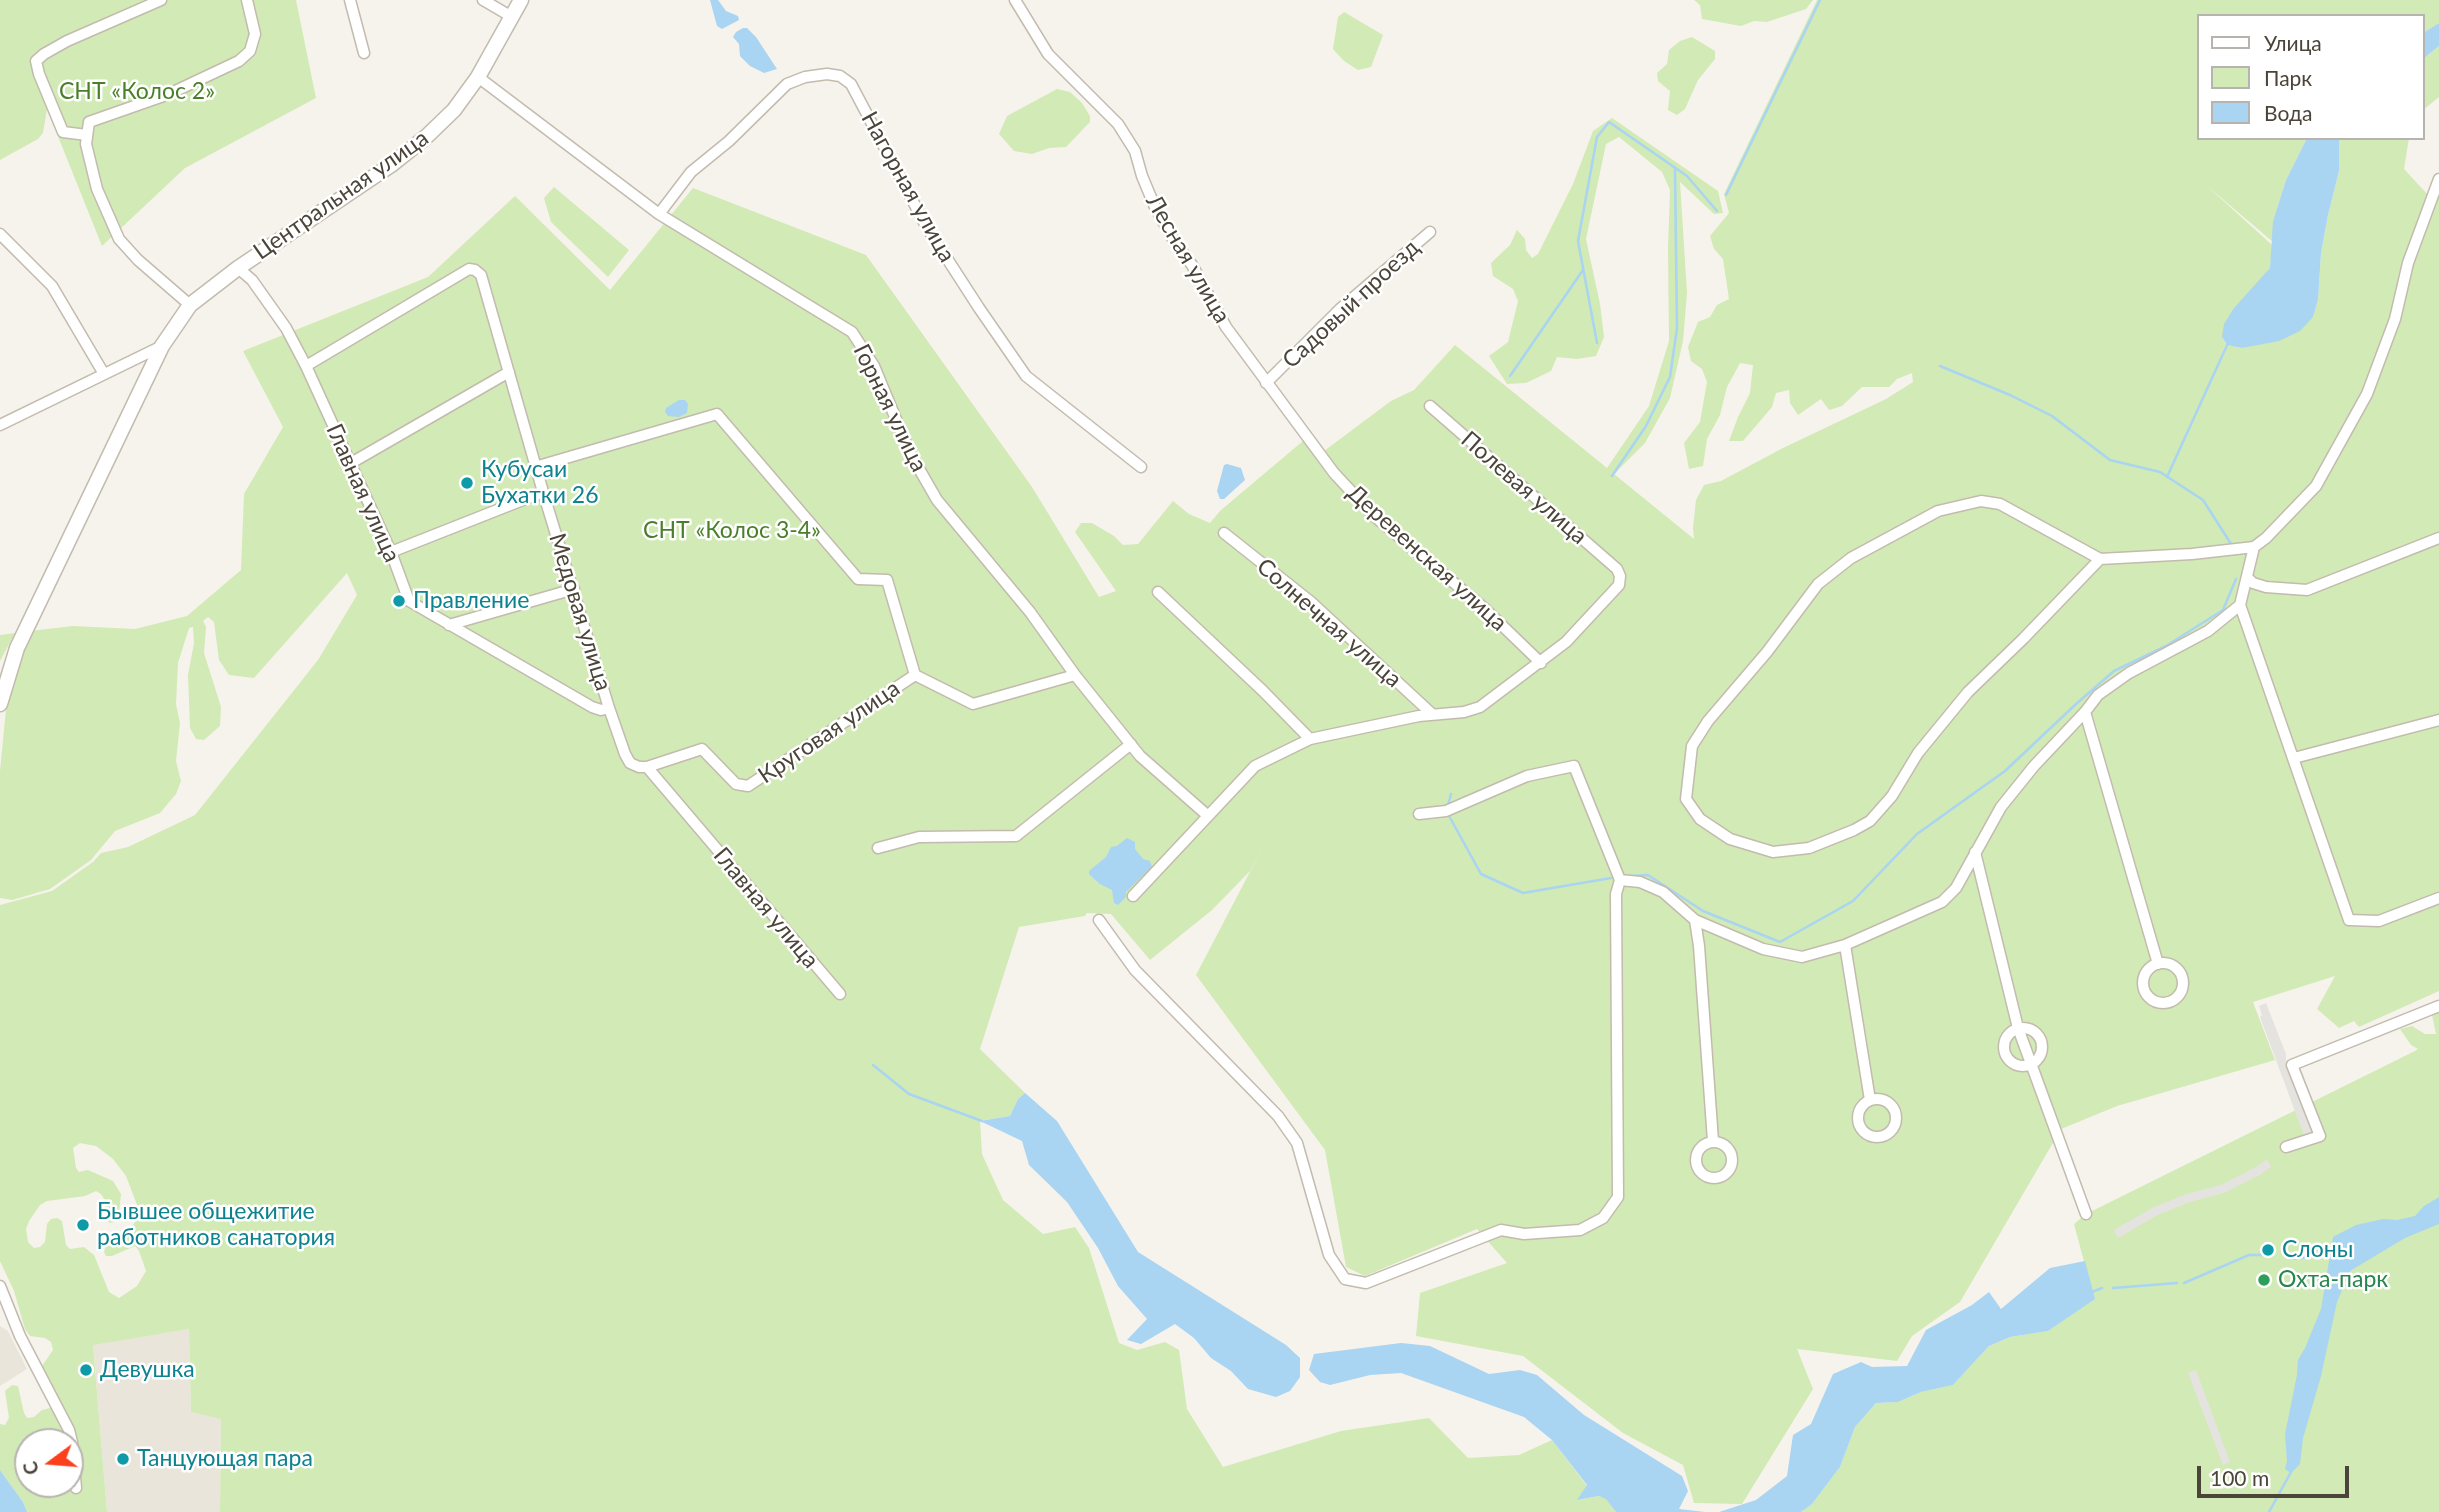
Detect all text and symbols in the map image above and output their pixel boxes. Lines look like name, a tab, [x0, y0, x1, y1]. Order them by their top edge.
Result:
legend	[2198, 14, 2425, 140]
text: Улица	[2264, 30, 2322, 55]
text: Парк	[2264, 65, 2312, 90]
park label: СНТ «Колос 2»	[59, 78, 215, 106]
text: Вода	[2264, 100, 2312, 125]
street label: Нагорная улица	[855, 107, 961, 267]
street label: Центральная улица	[248, 124, 434, 266]
street label: Лесная улица	[1140, 190, 1236, 328]
street label: Садовый проезд	[1277, 234, 1425, 374]
street label: Горная улица	[847, 340, 933, 476]
street label: Главная улица	[320, 419, 406, 567]
street label: Полевая улица	[1455, 426, 1593, 550]
place label: Кубусаи Бухатки 26	[481, 456, 598, 510]
marker: Кубусаи Бухатки 26	[459, 475, 475, 491]
street label: Деревенская улица	[1341, 479, 1513, 637]
park label: СНТ «Колос 3-4»	[643, 517, 821, 545]
street label: Медовая улица	[543, 530, 617, 694]
street label: Солнечная улица	[1251, 553, 1407, 693]
place label: Правление	[413, 587, 529, 615]
marker: Правление	[391, 593, 407, 609]
street label: Круговая улица	[753, 675, 905, 789]
street label: Главная улица	[708, 842, 824, 974]
place label: Бывшее общежитие работников санатория	[97, 1198, 335, 1252]
marker: Бывшее общежитие работников санатория	[75, 1217, 91, 1233]
place label: Слоны	[2282, 1236, 2353, 1264]
marker: Слоны	[2260, 1242, 2276, 1258]
place label: Охта-парк	[2278, 1266, 2388, 1294]
marker: Охта-парк	[2256, 1272, 2272, 1288]
place label: Девушка	[100, 1356, 195, 1384]
marker: Девушка	[78, 1362, 94, 1378]
north arrow	[14, 1428, 84, 1498]
place label: Танцующая пара	[137, 1445, 313, 1473]
marker: Танцующая пара	[115, 1451, 131, 1467]
scale bar	[2201, 1452, 2353, 1496]
text: С	[17, 1459, 43, 1478]
text: 100 m	[2210, 1465, 2269, 1490]

